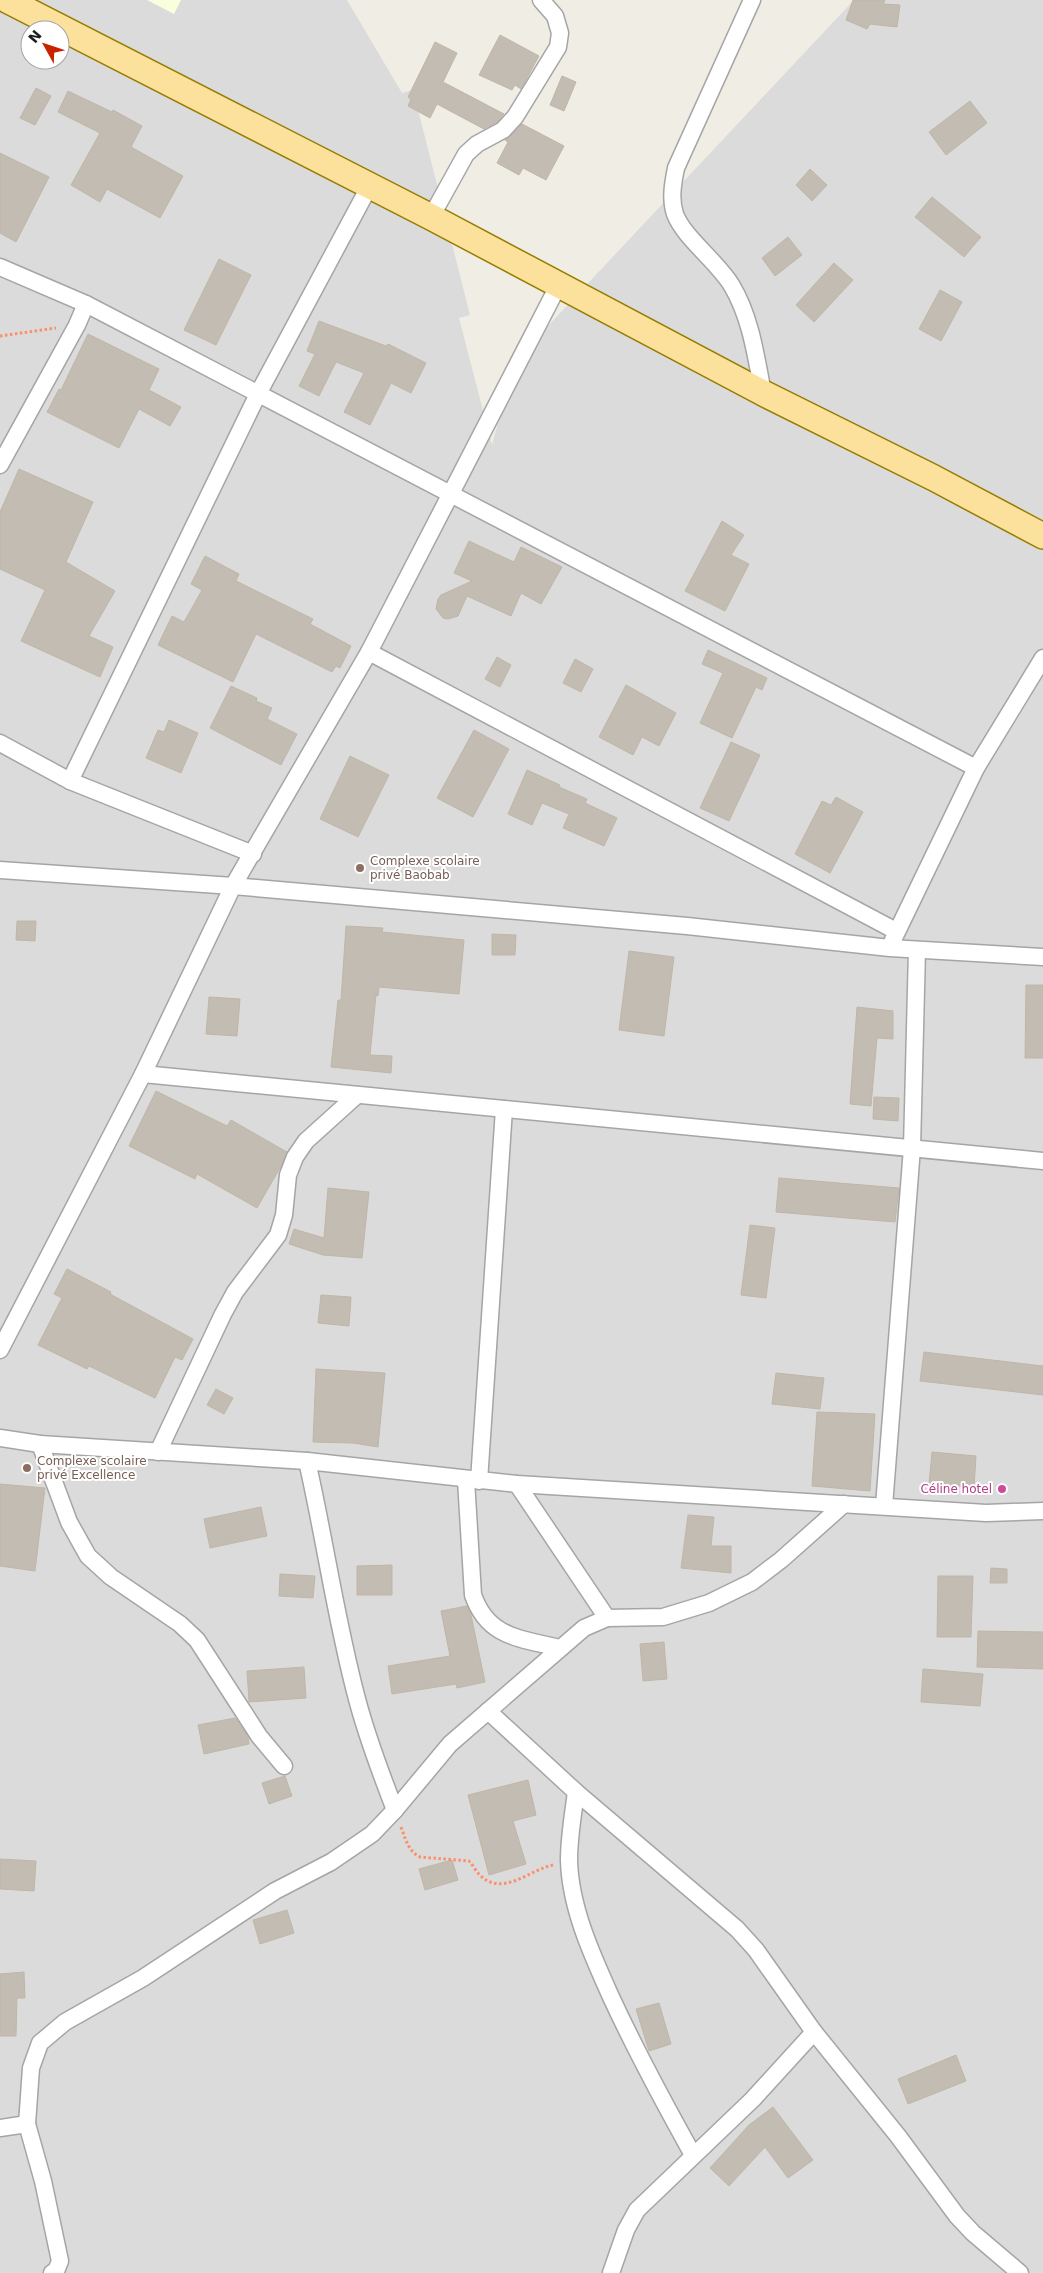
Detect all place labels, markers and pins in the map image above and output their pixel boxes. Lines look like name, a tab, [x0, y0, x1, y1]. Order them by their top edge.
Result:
place label: Complexe scolaire privé Baobab	[370, 854, 480, 882]
marker: Complexe scolaire privé Baobab	[354, 862, 366, 874]
place label: Complexe scolaire privé Excellence	[37, 1454, 147, 1482]
marker: Complexe scolaire privé Excellence	[21, 1462, 33, 1474]
place label: Céline hotel	[920, 1482, 992, 1496]
marker: Céline hotel	[996, 1483, 1008, 1495]

